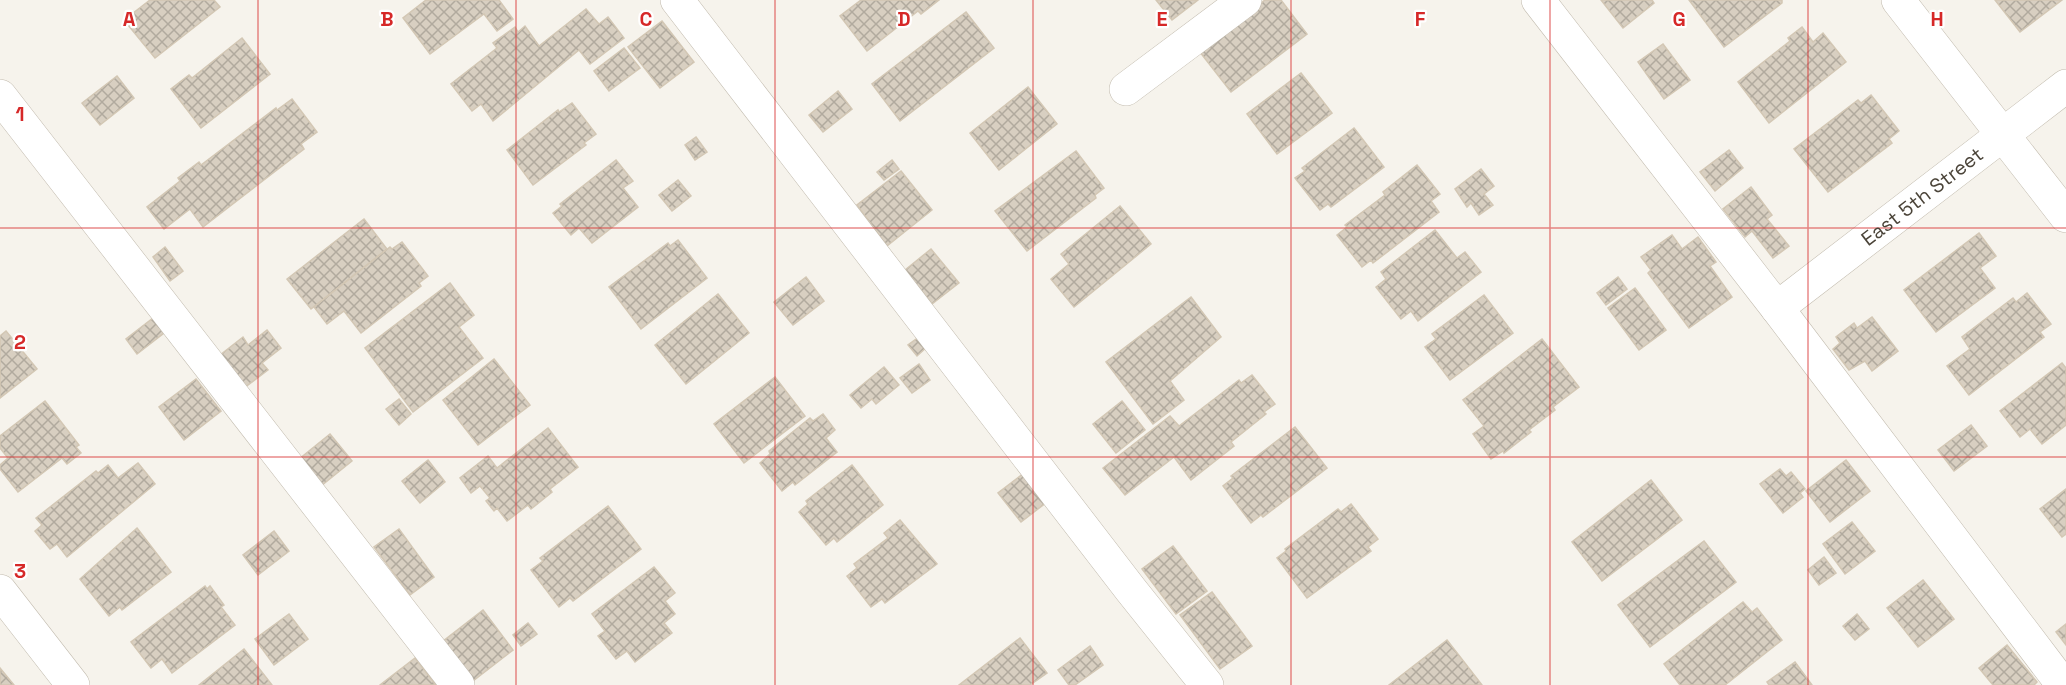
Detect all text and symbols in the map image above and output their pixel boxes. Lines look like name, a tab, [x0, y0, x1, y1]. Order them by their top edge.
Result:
text: A	[123, 6, 136, 32]
text: B	[380, 6, 394, 32]
text: C	[640, 6, 653, 32]
text: D	[897, 6, 911, 32]
text: E	[1156, 6, 1168, 32]
text: F	[1415, 6, 1426, 32]
text: G	[1672, 6, 1686, 32]
text: H	[1930, 6, 1944, 32]
text: 1	[15, 101, 25, 127]
street label: East 5th Street	[1856, 141, 1988, 252]
text: 2	[14, 329, 26, 355]
text: 3	[14, 558, 26, 584]

